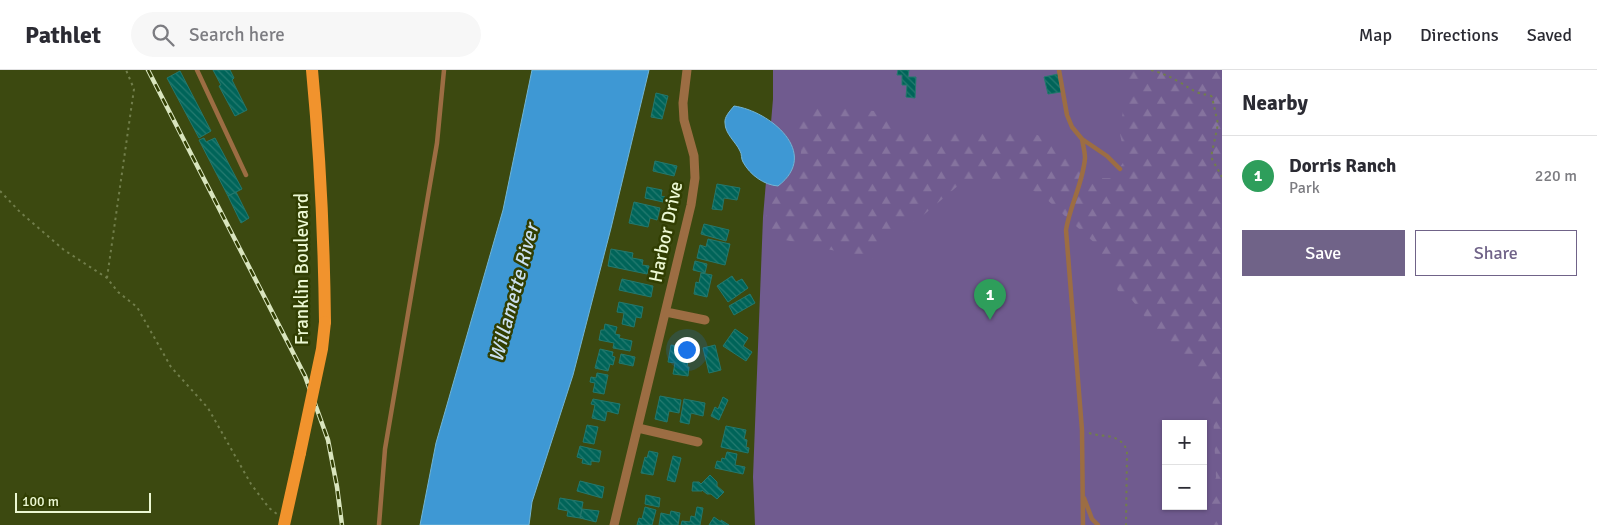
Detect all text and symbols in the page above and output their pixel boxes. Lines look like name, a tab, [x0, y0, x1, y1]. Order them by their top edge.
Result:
search box	[131, 12, 481, 57]
text: Pathlet	[25, 20, 101, 50]
icon: search	[149, 21, 177, 49]
text: Search here	[189, 23, 285, 47]
text: Map	[1359, 24, 1392, 46]
text: Directions	[1420, 24, 1499, 46]
text: Saved	[1527, 24, 1572, 46]
text: Nearby	[1242, 90, 1308, 116]
text: Dorris Ranch	[1289, 154, 1396, 178]
text: 1	[1254, 166, 1262, 186]
text: 220 m	[1535, 166, 1577, 186]
text: Park	[1289, 178, 1320, 198]
street label: Harbor Drive	[644, 179, 688, 285]
street label: Franklin Boulevard	[290, 193, 314, 345]
water label: Willamette River	[484, 219, 545, 365]
button: Save	[1242, 230, 1405, 276]
button: Share	[1415, 230, 1577, 276]
pin: 1	[974, 279, 1006, 320]
your location	[674, 337, 700, 363]
map controls	[1162, 420, 1207, 510]
button: +	[1162, 420, 1207, 465]
button: −	[1162, 465, 1207, 510]
scale bar	[15, 490, 151, 513]
text: 100 m	[22, 493, 59, 510]

